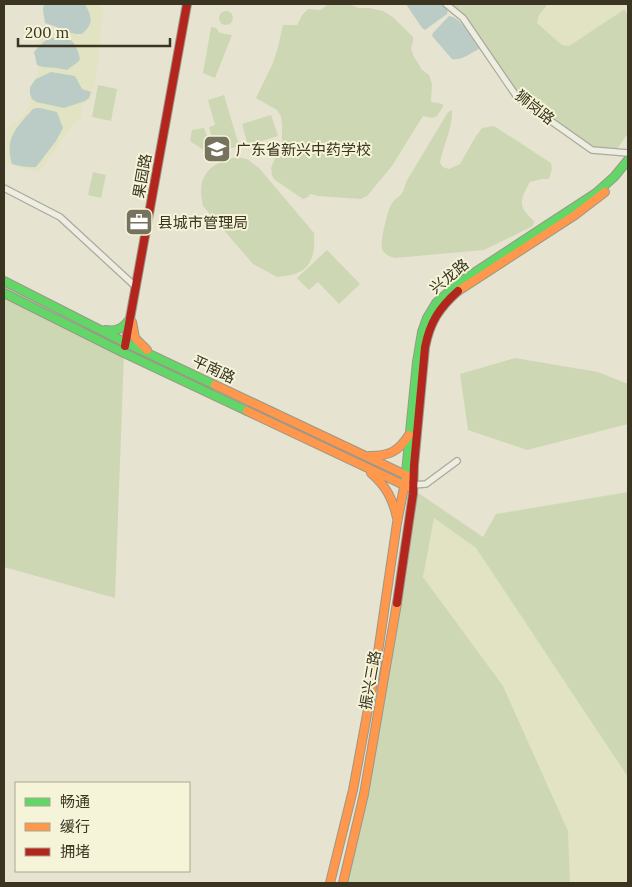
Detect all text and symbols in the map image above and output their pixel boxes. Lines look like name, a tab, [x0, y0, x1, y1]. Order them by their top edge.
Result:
scale bar	[18, 15, 170, 47]
text: 200 m	[25, 23, 69, 42]
street label: 狮岗路	[511, 86, 559, 128]
school or university icon: 广东省新兴中药学校	[202, 134, 232, 164]
place label: 广东省新兴中药学校	[236, 140, 371, 159]
street label: 果园路	[129, 152, 155, 200]
office icon: 县城市管理局	[124, 207, 154, 237]
place label: 县城市管理局	[158, 213, 248, 232]
street label: 兴龙路	[426, 254, 472, 298]
street label: 平南路	[190, 351, 238, 387]
street label: 振兴三路	[355, 649, 385, 711]
legend	[15, 782, 190, 872]
text: 畅通	[60, 792, 90, 811]
text: 缓行	[60, 817, 90, 836]
text: 拥堵	[60, 842, 90, 861]

